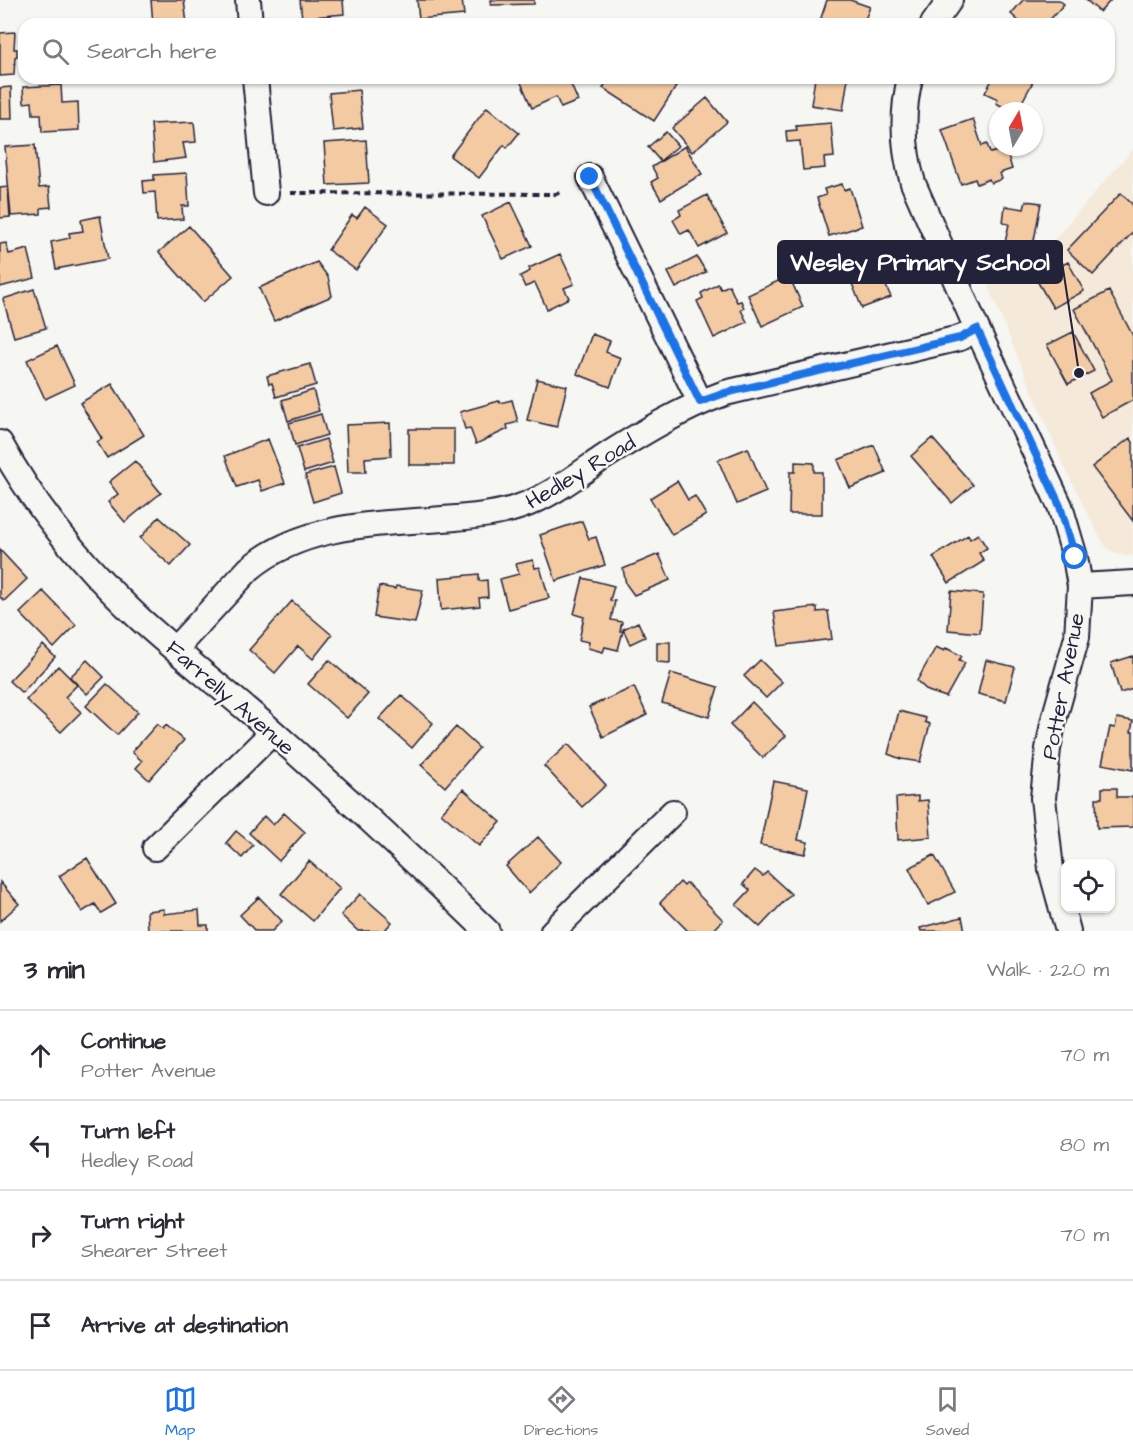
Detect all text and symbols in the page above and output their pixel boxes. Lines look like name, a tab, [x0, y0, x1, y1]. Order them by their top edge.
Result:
search box	[18, 18, 1115, 84]
icon: search	[39, 35, 72, 68]
text: Search here	[87, 36, 217, 67]
north arrow	[989, 102, 1043, 156]
route end	[576, 163, 602, 189]
callout: Wesley Primary School	[778, 241, 1062, 283]
text: Wesley Primary School	[789, 246, 1050, 282]
street label: Hedley Road	[520, 427, 642, 518]
route start	[1061, 543, 1087, 569]
street label: Potter Avenue	[1034, 610, 1093, 762]
street label: Farrelly Avenue	[158, 633, 301, 764]
map controls	[1061, 859, 1115, 913]
button: locate	[1061, 859, 1115, 913]
text: 3 min	[24, 952, 85, 988]
text: Walk · 220 m	[987, 956, 1109, 984]
text: Continue	[81, 1026, 166, 1057]
icon: ahead	[24, 1039, 57, 1072]
text: 70 m	[1061, 1041, 1109, 1069]
text: Potter Avenue	[81, 1057, 216, 1085]
text: Turn left	[81, 1116, 175, 1147]
icon: left	[24, 1129, 57, 1162]
text: 80 m	[1060, 1131, 1109, 1159]
text: Hedley Road	[81, 1147, 193, 1175]
text: Turn right	[81, 1206, 184, 1237]
icon: right	[24, 1219, 57, 1252]
text: 70 m	[1061, 1221, 1109, 1249]
text: Shearer Street	[81, 1237, 227, 1265]
icon: arrive	[24, 1309, 57, 1342]
text: Arrive at destination	[81, 1310, 288, 1341]
tab: Map	[164, 1383, 197, 1441]
tab: Directions	[524, 1383, 598, 1441]
tab: Saved	[926, 1383, 969, 1441]

